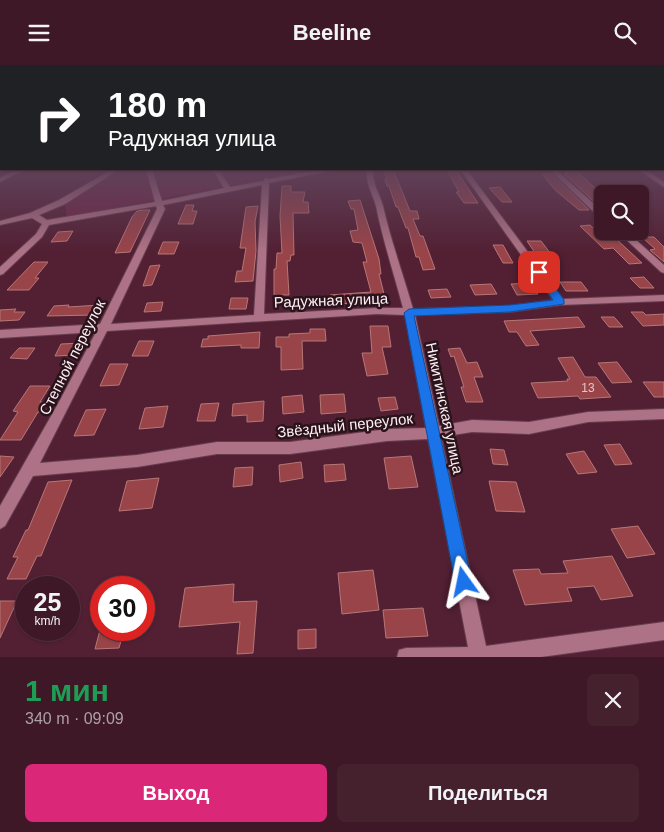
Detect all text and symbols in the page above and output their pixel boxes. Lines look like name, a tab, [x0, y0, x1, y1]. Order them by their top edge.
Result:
icon: menu	[25, 19, 53, 47]
icon: search	[611, 19, 639, 47]
text: Beeline	[293, 20, 371, 45]
icon: right	[25, 85, 90, 150]
text: 180 m	[108, 85, 207, 124]
text: Радужная улица	[108, 126, 276, 151]
map controls	[594, 185, 649, 240]
button: search	[594, 185, 649, 240]
pin	[518, 251, 560, 293]
icon: arrive	[525, 258, 553, 286]
street label: Радужная улица	[274, 289, 389, 310]
street label: Степной переулок	[36, 296, 109, 418]
street label: Никитинская улица	[423, 341, 467, 476]
house number: 13	[581, 381, 595, 395]
street label: Звёздный переулок	[276, 409, 414, 441]
position arrow	[437, 555, 489, 607]
speed limit sign: 30	[90, 576, 155, 641]
text: 25	[34, 588, 61, 616]
text: km/h	[34, 614, 61, 628]
text: 1 мин	[25, 674, 109, 707]
button: close	[587, 674, 639, 726]
text: 340 m · 09:09	[25, 710, 124, 727]
button: Выход	[25, 764, 327, 822]
button: Поделиться	[337, 764, 639, 822]

